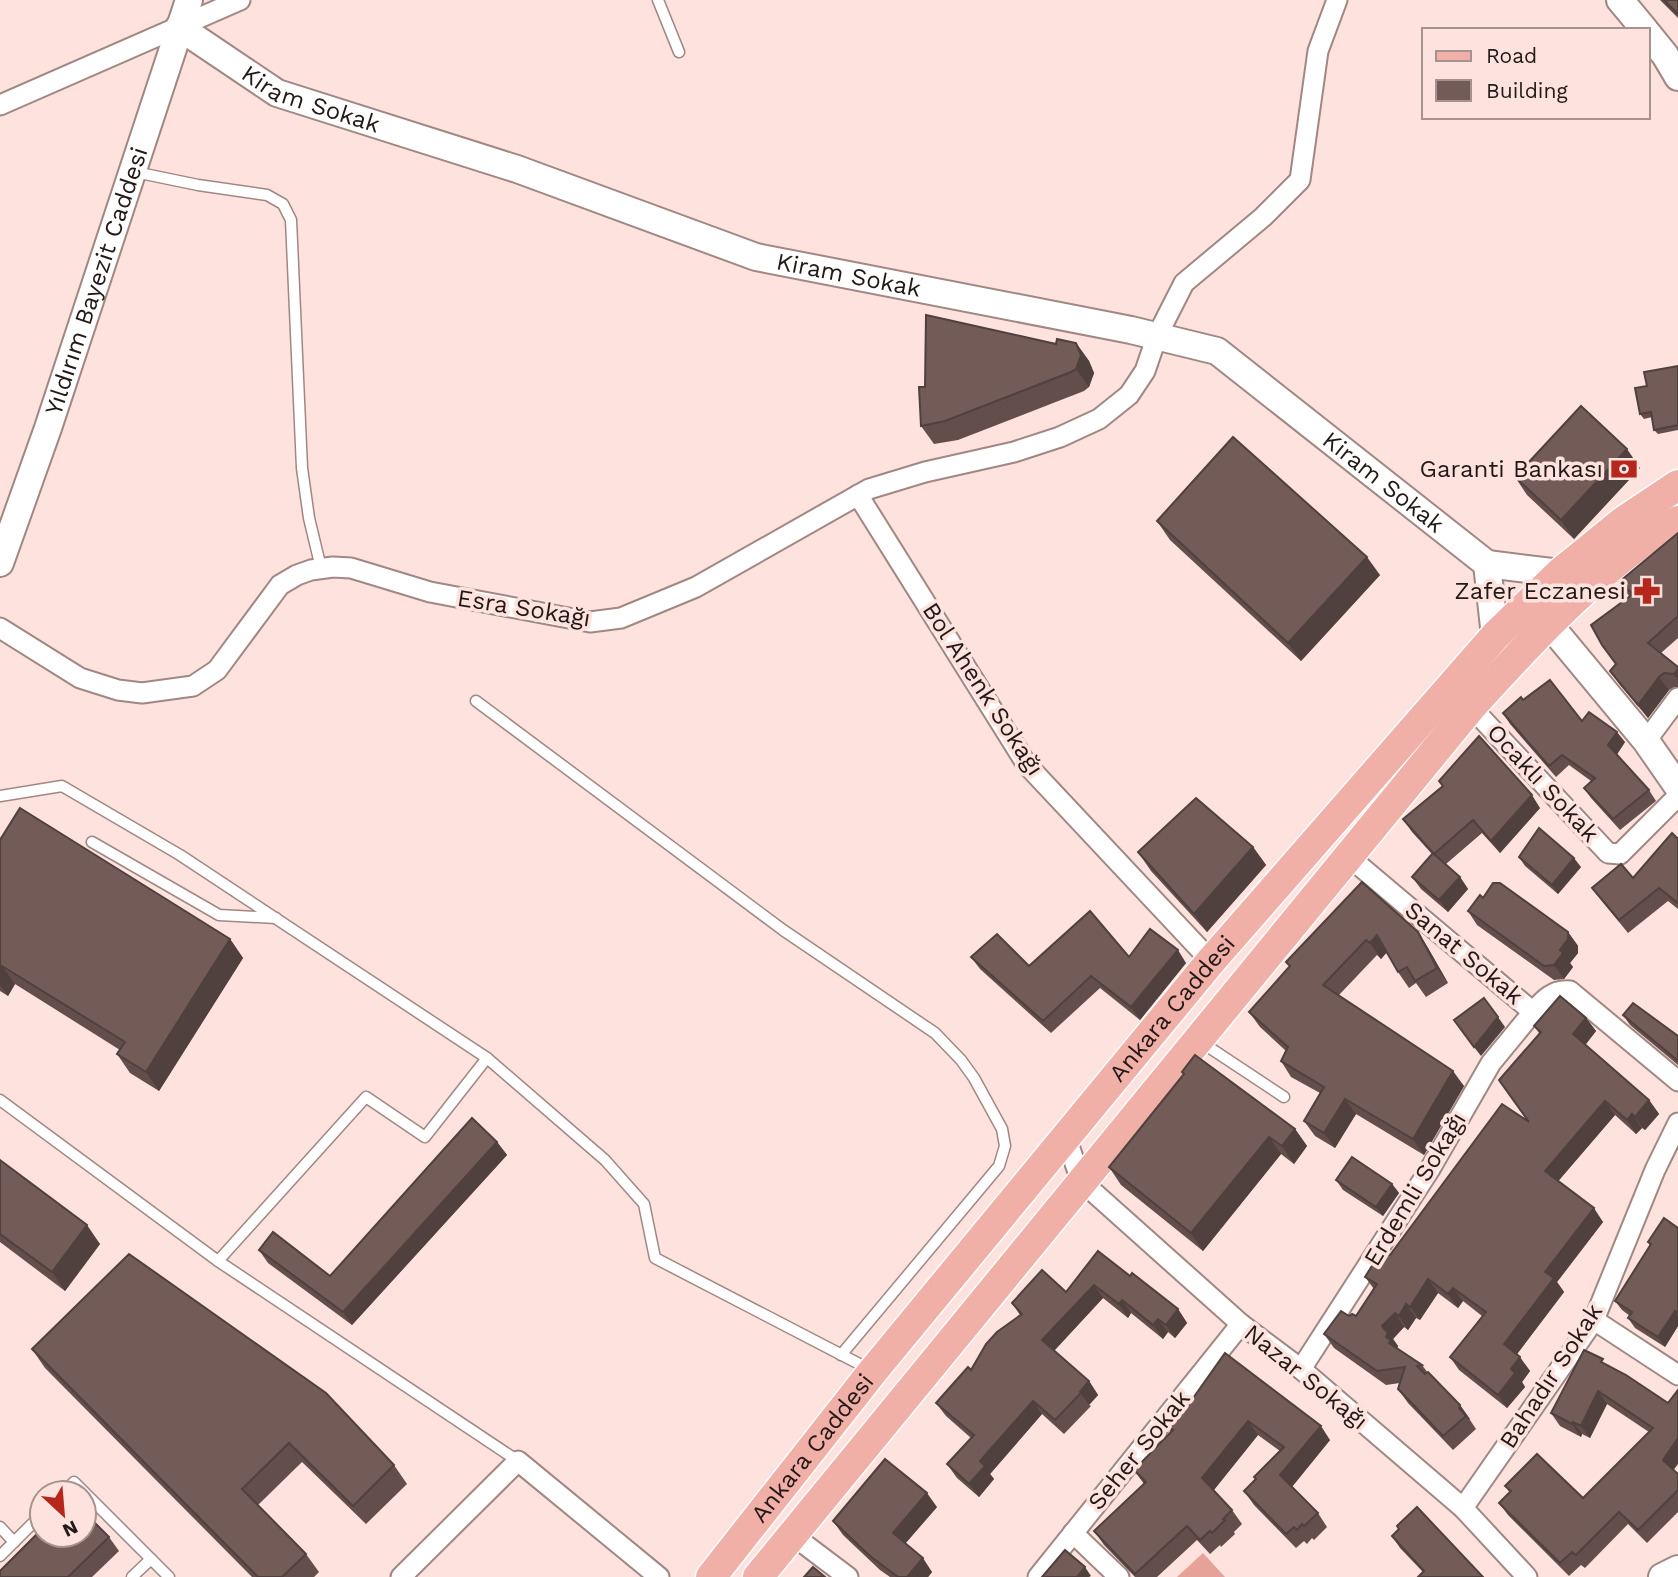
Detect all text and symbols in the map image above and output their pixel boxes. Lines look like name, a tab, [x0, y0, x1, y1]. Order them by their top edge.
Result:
legend	[1422, 28, 1650, 119]
text: Road	[1486, 43, 1537, 68]
street label: Kiram Sokak	[236, 59, 384, 139]
text: Building	[1486, 78, 1568, 103]
street label: Yıldırım Bayezit Caddesi	[39, 144, 154, 419]
street label: Kiram Sokak	[774, 247, 924, 303]
street label: Kiram Sokak	[1317, 426, 1450, 539]
bank icon: Garanti Bankası	[1609, 454, 1639, 484]
place label: Garanti Bankası	[1420, 455, 1603, 483]
pharmacy icon: Zafer Eczanesi	[1632, 576, 1662, 606]
place label: Zafer Eczanesi	[1455, 577, 1626, 605]
street label: Esra Sokağı	[455, 584, 593, 632]
street label: Bol Ahenk Sokağı	[917, 597, 1049, 781]
street label: Ocaklı Sokak	[1481, 718, 1605, 848]
street label: Sanat Sokak	[1399, 896, 1529, 1011]
street label: Ankara Caddesi	[1103, 930, 1241, 1087]
street label: Erdemli Sokağı	[1358, 1107, 1472, 1271]
street label: Bahadır Sokak	[1494, 1298, 1608, 1454]
street label: Nazar Sokağı	[1239, 1319, 1373, 1435]
street label: Ankara Caddesi	[745, 1368, 879, 1528]
street label: Seher Sokak	[1082, 1384, 1196, 1515]
north arrow	[28, 1479, 98, 1549]
text: N	[59, 1515, 82, 1542]

